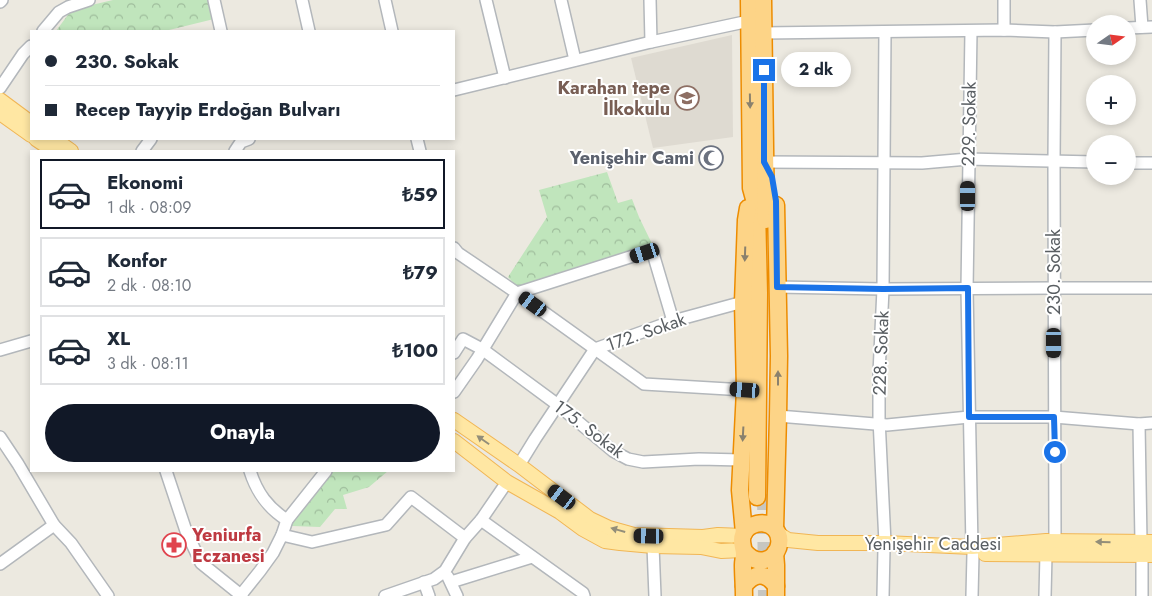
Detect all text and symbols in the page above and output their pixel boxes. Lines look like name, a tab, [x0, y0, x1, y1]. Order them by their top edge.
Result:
north arrow	[1086, 15, 1136, 65]
map controls	[1086, 15, 1136, 185]
text: 230. Sokak	[75, 48, 179, 75]
callout: 2 dk	[782, 52, 852, 88]
text: 2 dk	[799, 58, 833, 81]
route end	[753, 59, 775, 81]
place label: Karahan tepe İlkokulu	[557, 75, 670, 122]
button: +	[1086, 75, 1136, 125]
street label: 229. Sokak	[955, 81, 983, 167]
school or university icon: Karahan tepe İlkokulu	[674, 85, 700, 111]
one-way arrow	[746, 93, 754, 109]
text: Recep Tayyip Erdoğan Bulvarı	[75, 96, 340, 123]
button: −	[1086, 135, 1136, 185]
place label: Yenişehir Cami	[569, 145, 694, 171]
mosque icon: Yenişehir Cami	[698, 145, 724, 171]
text: Ekonomi	[107, 169, 183, 196]
icon: car	[47, 172, 92, 217]
text: ₺59	[402, 181, 438, 208]
car	[960, 181, 975, 211]
text: 1 dk · 08:09	[107, 196, 192, 219]
street label: 230. Sokak	[1041, 229, 1067, 315]
car	[628, 241, 661, 265]
one-way arrow	[741, 246, 749, 262]
text: Konfor	[107, 247, 167, 274]
icon: car	[47, 250, 92, 295]
text: ₺79	[403, 259, 438, 286]
text: 2 dk · 08:10	[107, 274, 191, 297]
car	[516, 289, 549, 319]
street label: 172. Sokak	[603, 306, 689, 358]
street label: 228. Sokak	[867, 310, 895, 396]
text: XL	[107, 325, 130, 352]
icon: car	[47, 328, 92, 373]
car	[1046, 328, 1061, 358]
text: ₺100	[392, 337, 438, 364]
text: 3 dk · 08:11	[107, 352, 189, 375]
one-way arrow	[774, 370, 782, 386]
car	[729, 381, 760, 399]
street label: 175. Sokak	[548, 394, 630, 464]
button: Onayla	[45, 404, 440, 462]
one-way arrow	[738, 426, 746, 442]
one-way arrow	[477, 435, 490, 445]
route start	[1044, 441, 1066, 463]
car	[545, 482, 578, 512]
place label: Yeniurfa Eczanesi	[191, 522, 265, 569]
one-way arrow	[610, 526, 625, 534]
car	[633, 528, 664, 544]
street label: Yenişehir Caddesi	[865, 531, 1001, 557]
pharmacy icon: Yeniurfa Eczanesi	[161, 532, 187, 558]
one-way arrow	[1095, 537, 1111, 545]

